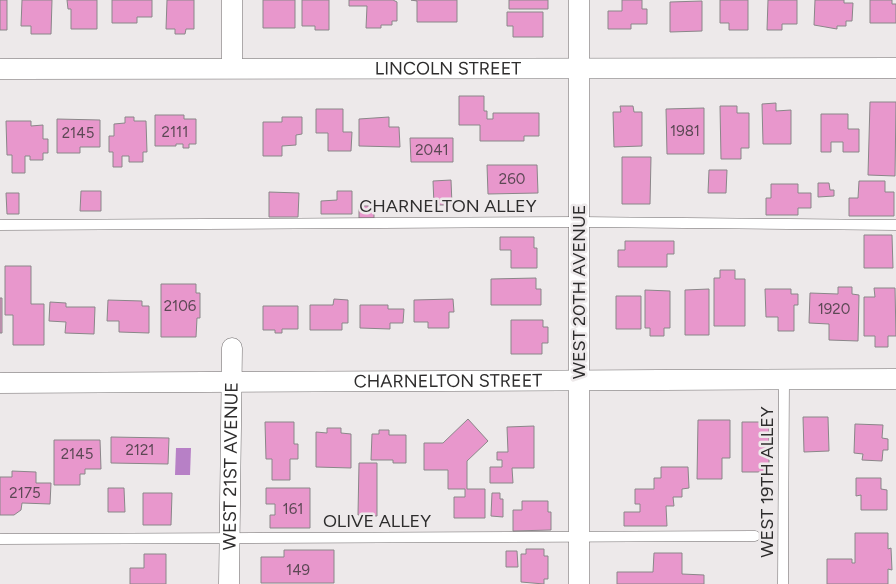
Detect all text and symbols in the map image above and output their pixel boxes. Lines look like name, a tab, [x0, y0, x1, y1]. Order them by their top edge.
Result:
street label: LINCOLN STREET	[375, 57, 521, 80]
house number: 1981	[670, 122, 700, 140]
house number: 2111	[162, 123, 188, 141]
house number: 2145	[62, 124, 94, 142]
house number: 2041	[415, 141, 449, 159]
house number: 260	[499, 170, 525, 188]
street label: CHARNELTON ALLEY	[359, 195, 537, 217]
street label: WEST 20TH AVENUE	[568, 205, 590, 379]
house number: 2106	[164, 297, 197, 315]
house number: 1920	[818, 300, 850, 318]
street label: CHARNELTON STREET	[354, 370, 542, 392]
street label: WEST 21ST AVENUE	[218, 382, 243, 550]
street label: WEST 19TH ALLEY	[756, 406, 778, 558]
house number: 2121	[125, 441, 155, 459]
house number: 2145	[61, 445, 93, 463]
house number: 2175	[9, 484, 41, 502]
house number: 161	[283, 500, 303, 518]
street label: OLIVE ALLEY	[323, 510, 431, 532]
house number: 149	[286, 561, 310, 579]

